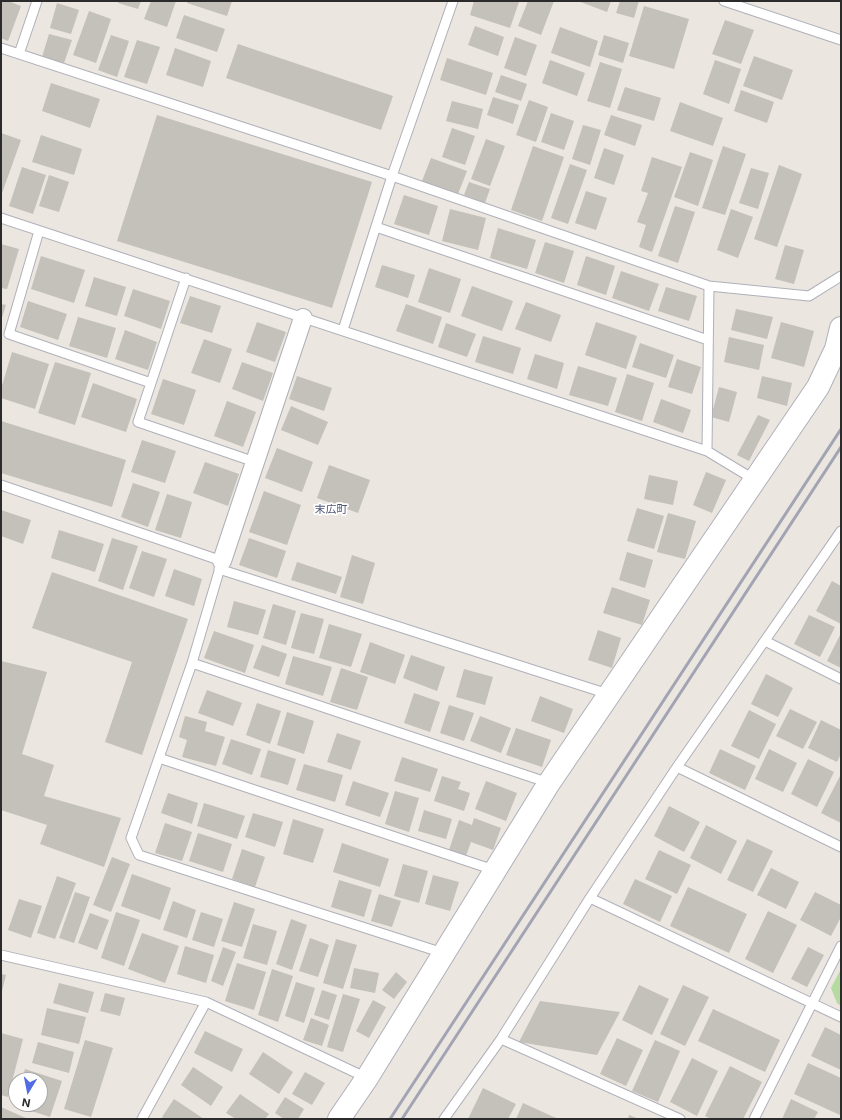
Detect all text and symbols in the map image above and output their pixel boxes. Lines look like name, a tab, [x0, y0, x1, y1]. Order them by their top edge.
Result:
district label: 末広町	[315, 503, 347, 517]
north arrow	[8, 1072, 48, 1112]
text: N	[21, 1095, 31, 1110]

